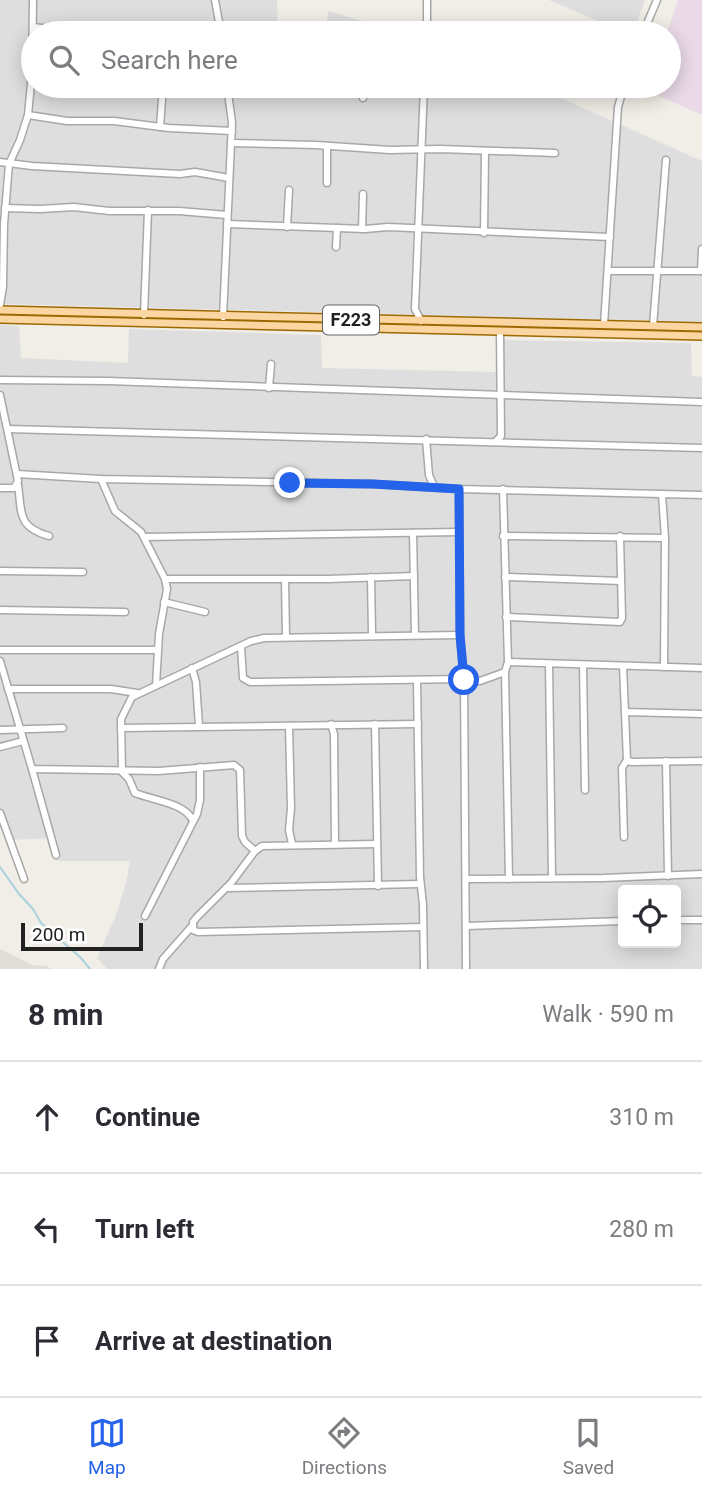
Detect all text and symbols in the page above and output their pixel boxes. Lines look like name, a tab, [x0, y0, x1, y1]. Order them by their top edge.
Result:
search box	[21, 21, 681, 98]
icon: search	[45, 41, 83, 79]
text: Search here	[101, 45, 238, 75]
road number: F223	[323, 306, 379, 334]
route end	[274, 467, 305, 498]
route start	[448, 664, 479, 695]
map controls	[618, 885, 681, 948]
button: locate	[618, 885, 681, 948]
scale bar	[21, 920, 144, 952]
text: 200 m	[32, 923, 85, 946]
text: 8 min	[28, 997, 103, 1032]
text: Walk · 590 m	[542, 1001, 674, 1028]
icon: ahead	[28, 1098, 66, 1136]
text: Continue	[95, 1102, 200, 1132]
text: 310 m	[609, 1104, 674, 1131]
icon: left	[28, 1210, 66, 1248]
text: Turn left	[95, 1214, 194, 1244]
text: 280 m	[609, 1216, 674, 1243]
icon: arrive	[28, 1322, 66, 1360]
text: Arrive at destination	[95, 1326, 332, 1356]
tab: Map	[88, 1414, 126, 1479]
tab: Directions	[302, 1414, 387, 1479]
tab: Saved	[563, 1414, 614, 1479]

